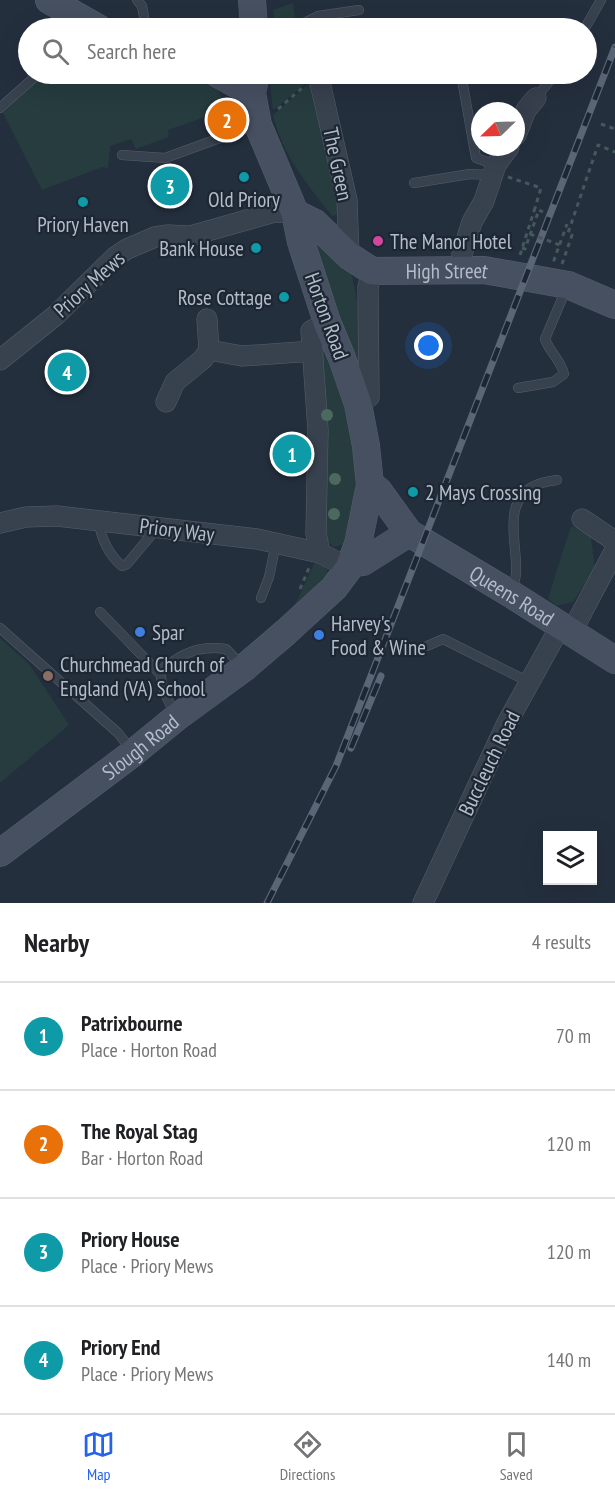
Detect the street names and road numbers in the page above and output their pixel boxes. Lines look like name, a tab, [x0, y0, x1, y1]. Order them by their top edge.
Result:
street label: The Green	[317, 125, 359, 203]
street label: Priory Mews	[48, 245, 130, 323]
street label: High Street	[406, 256, 490, 284]
street label: Horton Road	[299, 269, 355, 363]
street label: Priory Way	[138, 512, 216, 548]
street label: Queens Road	[465, 559, 560, 632]
street label: Buccleuch Road	[452, 706, 526, 820]
street label: Slough Road	[96, 708, 184, 785]

